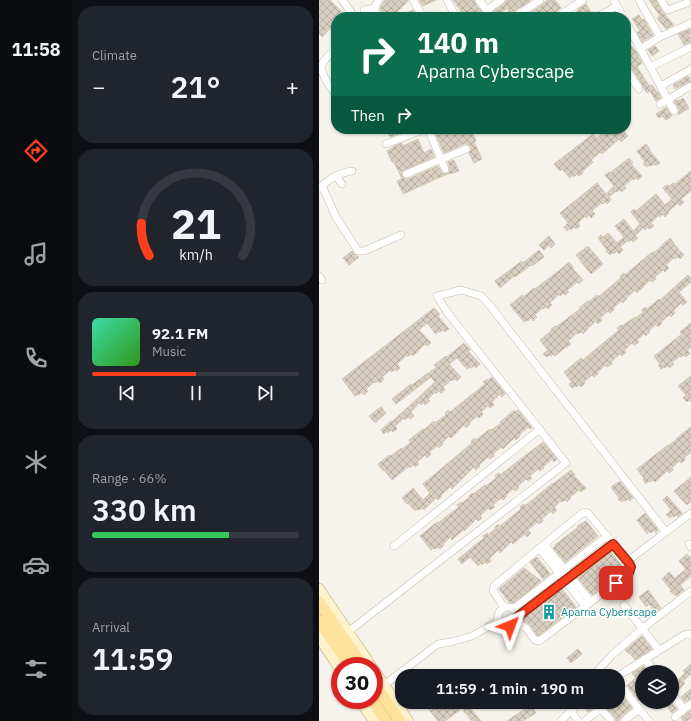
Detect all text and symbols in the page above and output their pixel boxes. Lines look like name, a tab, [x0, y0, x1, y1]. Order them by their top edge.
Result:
text: 140 m	[417, 24, 499, 61]
icon: right	[351, 28, 403, 80]
text: 11:58	[11, 38, 61, 61]
text: Climate	[92, 47, 137, 64]
text: Aparna Cyberscape	[417, 60, 574, 83]
text: 21°	[170, 67, 221, 106]
text: −	[92, 72, 105, 101]
text: +	[286, 72, 299, 101]
icon: right	[393, 104, 415, 126]
text: Then	[351, 106, 385, 125]
icon: directions	[22, 137, 50, 165]
text: 21	[171, 195, 220, 249]
icon: music	[22, 240, 50, 268]
text: km/h	[179, 244, 212, 263]
text: 92.1 FM	[152, 324, 208, 343]
text: Music	[152, 343, 186, 360]
icon: phone	[22, 344, 50, 372]
icon: previous	[116, 382, 138, 404]
icon: pause	[185, 382, 207, 404]
icon: next	[254, 382, 276, 404]
icon: climate	[22, 448, 50, 476]
text: Range · 66%	[92, 470, 166, 487]
text: 330 km	[92, 490, 197, 529]
icon: car	[22, 551, 50, 579]
pin	[599, 566, 633, 600]
icon: arrive	[605, 572, 627, 594]
building icon: Aparna Cyberscape	[540, 603, 558, 621]
position arrow	[489, 605, 531, 647]
place label: Aparna Cyberscape	[561, 605, 657, 619]
text: Arrival	[92, 619, 130, 636]
text: 11:59	[92, 639, 174, 678]
icon: filters	[22, 655, 50, 683]
speed limit sign: 30	[331, 657, 383, 709]
map controls	[635, 665, 679, 709]
button: layers	[635, 665, 679, 709]
text: 11:59 · 1 min · 190 m	[436, 679, 584, 698]

